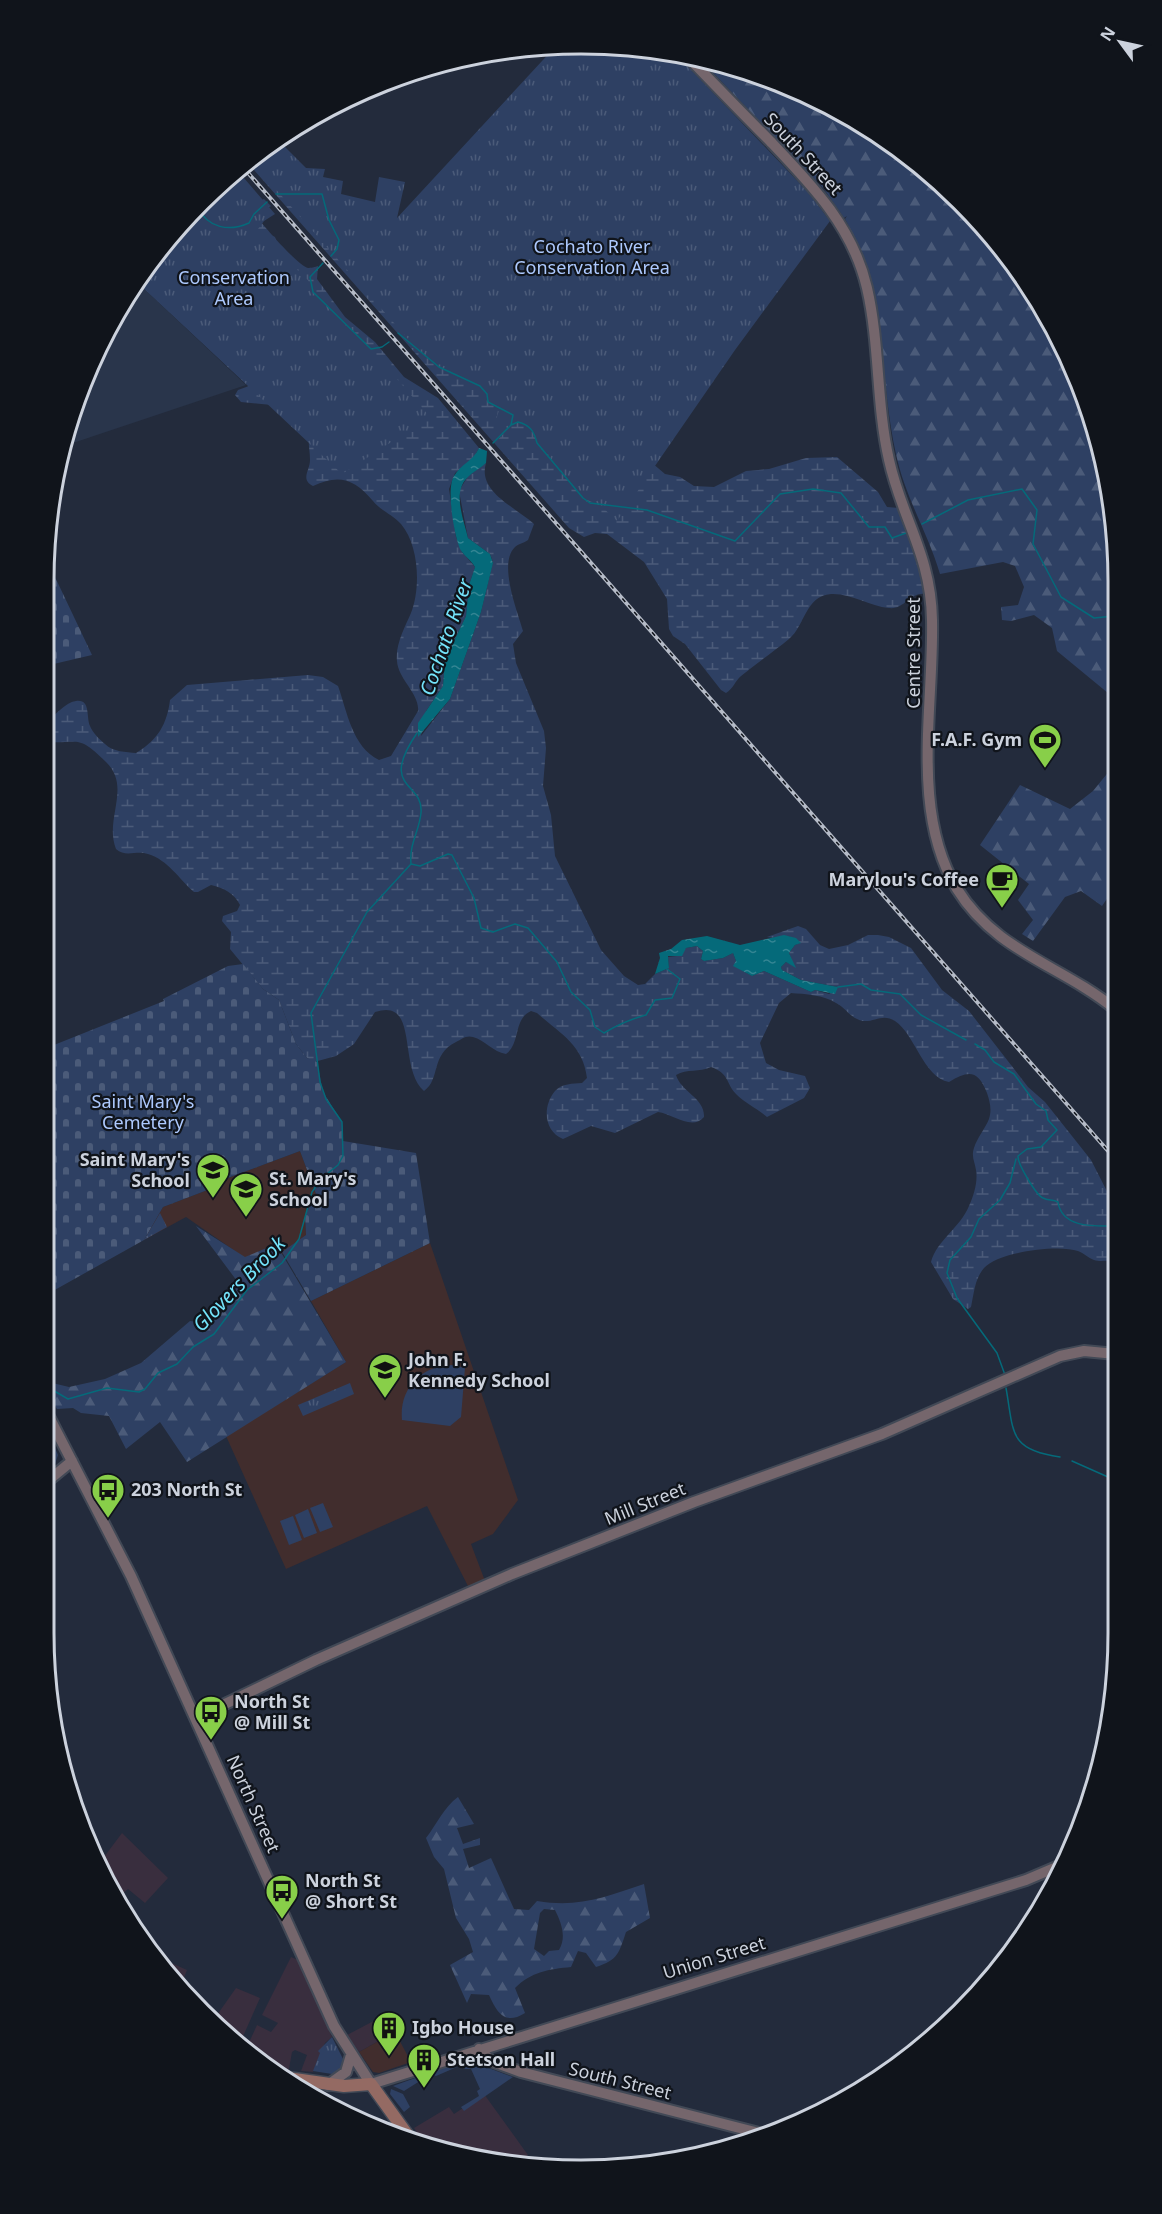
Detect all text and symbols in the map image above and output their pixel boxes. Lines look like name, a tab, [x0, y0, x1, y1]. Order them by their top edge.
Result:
north arrow	[1090, 12, 1150, 72]
text: N	[1095, 22, 1120, 45]
street label: South Street	[759, 107, 848, 200]
park label: Cochato River Conservation Area	[514, 234, 670, 279]
park label: Conservation Area	[178, 265, 290, 310]
water label: Cochato River	[413, 574, 478, 699]
street label: Centre Street	[901, 597, 925, 709]
sports icon: F.A.F. Gym	[1027, 722, 1063, 769]
place label: F.A.F. Gym	[931, 727, 1022, 751]
cafe icon: Marylou's Coffee	[984, 862, 1020, 909]
place label: Marylou's Coffee	[828, 867, 979, 891]
park label: Saint Mary's Cemetery	[92, 1089, 194, 1134]
place label: Saint Mary's School	[80, 1147, 190, 1192]
school or university icon: Saint Mary's School	[195, 1152, 231, 1199]
place label: St. Mary's School	[269, 1166, 357, 1211]
school or university icon: St. Mary's School	[228, 1171, 264, 1218]
water label: Glovers Brook	[186, 1229, 292, 1337]
place label: John F. Kennedy School	[406, 1347, 550, 1392]
school or university icon: John F. Kennedy School	[367, 1352, 403, 1399]
bus stop icon: 203 North St	[90, 1472, 126, 1519]
street label: Mill Street	[601, 1476, 689, 1530]
place label: 203 North St	[131, 1477, 243, 1501]
place label: North St @ Mill St	[234, 1689, 311, 1734]
bus stop icon: North St @ Mill St	[193, 1694, 229, 1741]
street label: North Street	[222, 1751, 286, 1857]
place label: North St @ Short St	[305, 1868, 397, 1913]
bus stop icon: North St @ Short St	[264, 1873, 300, 1920]
street label: Union Street	[660, 1930, 768, 1984]
building icon: Igbo House	[371, 2010, 407, 2057]
place label: Igbo House	[412, 2015, 514, 2039]
building icon: Stetson Hall	[406, 2042, 442, 2089]
place label: Stetson Hall	[447, 2047, 555, 2071]
street label: South Street	[567, 2056, 674, 2104]

